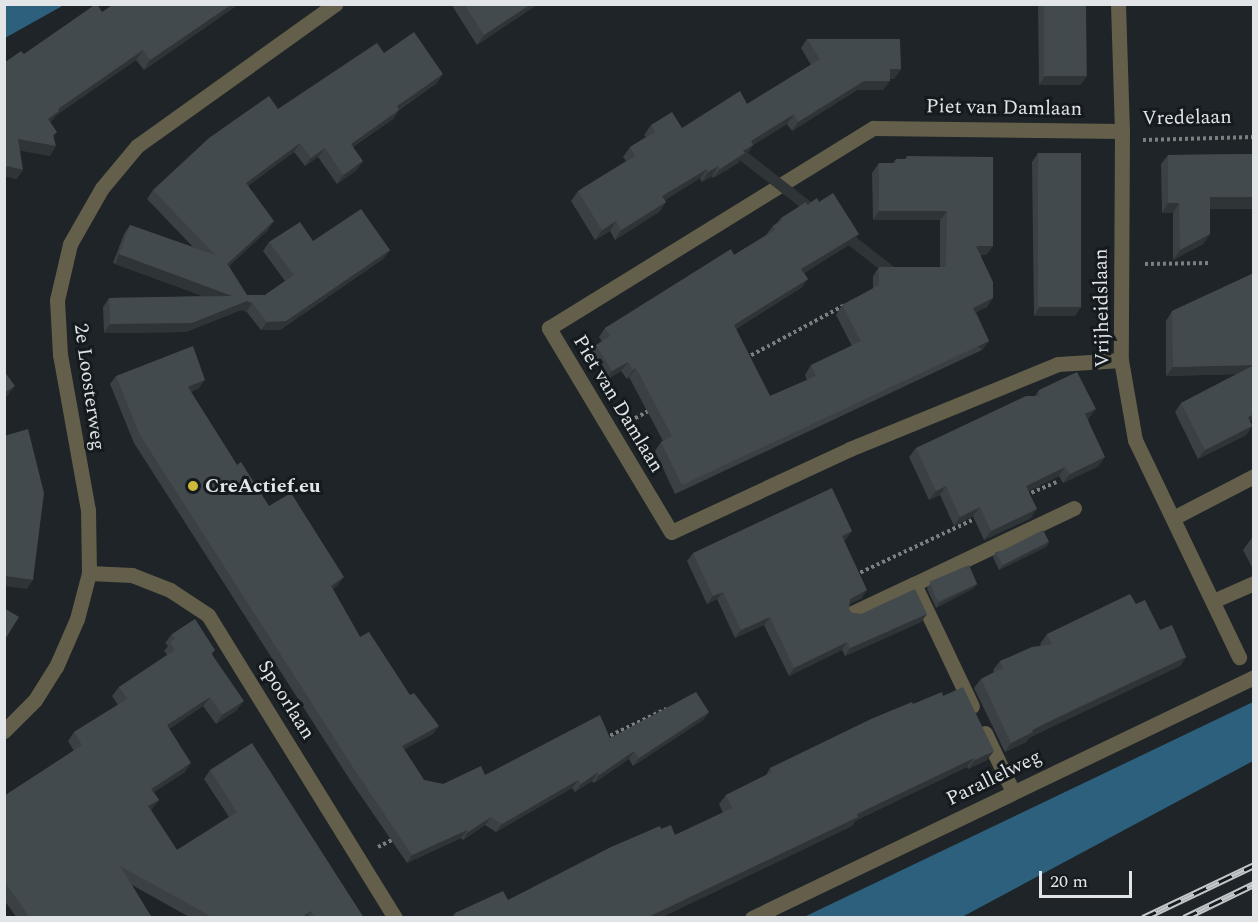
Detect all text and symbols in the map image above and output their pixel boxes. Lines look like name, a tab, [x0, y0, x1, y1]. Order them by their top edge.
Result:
street label: Piet van Damlaan	[926, 95, 1082, 121]
street label: Vredelaan	[1142, 105, 1232, 131]
street label: Vrijheidslaan	[1089, 248, 1115, 368]
street label: 2e Loosterweg	[68, 322, 110, 452]
street label: Piet van Damlaan	[567, 331, 669, 477]
place label: CreActief.eu	[205, 474, 321, 498]
marker: CreActief.eu	[186, 479, 200, 493]
street label: Spoorlaan	[252, 656, 320, 744]
street label: Parallelweg	[942, 745, 1046, 811]
scale bar	[1042, 859, 1135, 897]
text: 20 m	[1050, 868, 1088, 895]

